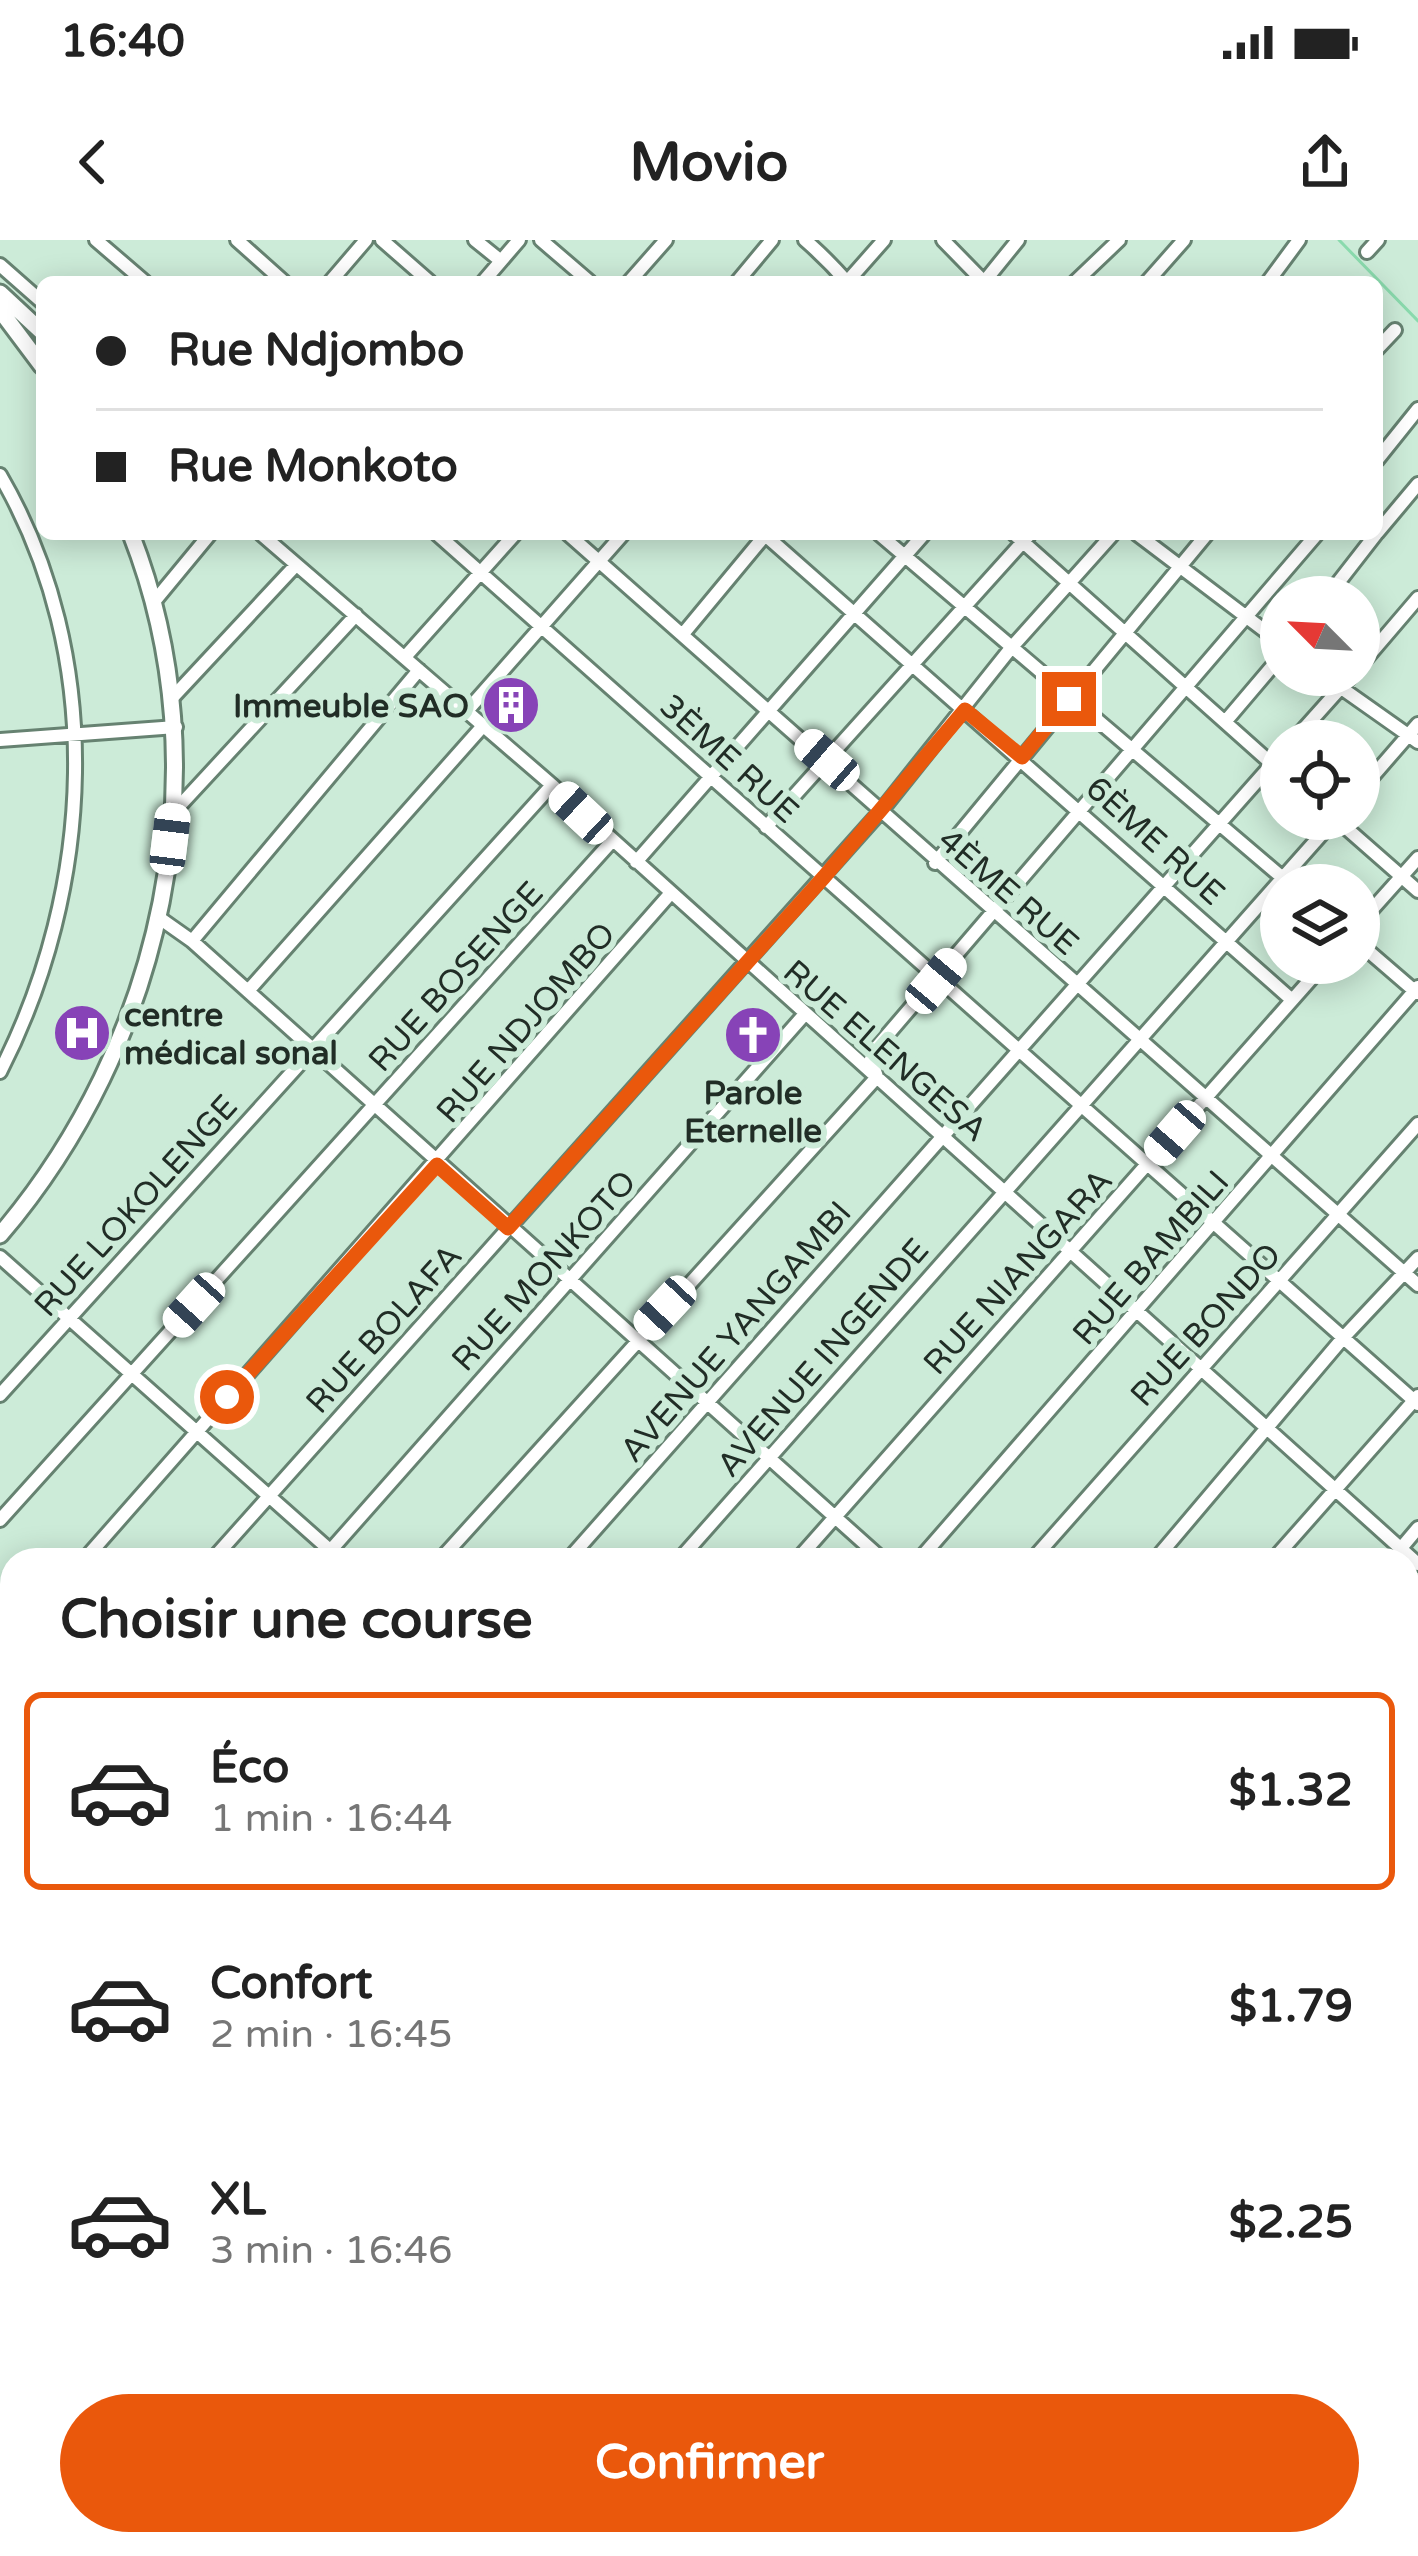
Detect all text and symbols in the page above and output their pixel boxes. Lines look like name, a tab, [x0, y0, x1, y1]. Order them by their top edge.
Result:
text: 16:40	[60, 15, 185, 69]
icon: back	[60, 129, 126, 195]
icon: share	[1292, 129, 1358, 195]
text: Movio	[630, 130, 788, 195]
text: Rue Ndjombo	[168, 324, 464, 378]
text: Rue Monkoto	[168, 440, 458, 494]
north arrow	[1260, 576, 1380, 696]
map controls	[1260, 576, 1380, 984]
route end	[1042, 672, 1096, 726]
building icon: Immeuble SAO	[480, 674, 542, 736]
place label: Immeuble SAO	[233, 687, 469, 726]
street label: 3ÈME RUE	[652, 687, 806, 831]
button: locate	[1260, 720, 1380, 840]
car	[788, 723, 866, 797]
street label: 6ÈME RUE	[1078, 769, 1232, 913]
car	[542, 775, 620, 851]
car	[148, 801, 192, 877]
street label: 4ÈME RUE	[930, 821, 1086, 964]
button: layers	[1260, 864, 1380, 984]
street label: RUE BOSENGE	[361, 874, 551, 1080]
street label: RUE NDJOMBO	[429, 915, 624, 1131]
car	[899, 942, 973, 1020]
street label: RUE ELENGESA	[775, 952, 995, 1150]
place label: centre médical sonal	[124, 996, 338, 1073]
hospital icon: centre médical sonal	[51, 1002, 113, 1064]
church icon: Parole Eternelle	[722, 1004, 784, 1066]
place label: Parole Eternelle	[684, 1074, 822, 1151]
street label: RUE LOKOLENGE	[26, 1087, 246, 1325]
car	[1138, 1094, 1212, 1172]
street label: RUE NIANGARA	[916, 1161, 1121, 1383]
street label: RUE MONKOTO	[444, 1163, 644, 1379]
street label: RUE BAMBILI	[1065, 1163, 1237, 1353]
street label: AVENUE YANGAMBI	[612, 1194, 860, 1470]
street label: AVENUE INGENDE	[709, 1231, 937, 1485]
street label: RUE BONDO	[1123, 1235, 1289, 1415]
street label: RUE BOLAFA	[298, 1237, 470, 1421]
car	[157, 1266, 231, 1344]
car	[627, 1269, 703, 1347]
route start	[200, 1370, 254, 1424]
text: Choisir une course	[60, 1587, 533, 1652]
icon: car	[66, 1737, 174, 1845]
text: Éco	[210, 1741, 289, 1795]
text: $1.32	[1229, 1764, 1353, 1818]
text: 1 min · 16:44	[210, 1795, 452, 1842]
icon: car	[66, 1953, 174, 2061]
text: Confort	[210, 1957, 372, 2011]
text: $1.79	[1229, 1980, 1353, 2034]
text: 2 min · 16:45	[210, 2011, 452, 2058]
icon: car	[66, 2169, 174, 2277]
text: XL	[210, 2173, 266, 2227]
text: $2.25	[1229, 2196, 1353, 2250]
text: 3 min · 16:46	[210, 2227, 452, 2274]
button: Confirmer	[60, 2394, 1359, 2532]

